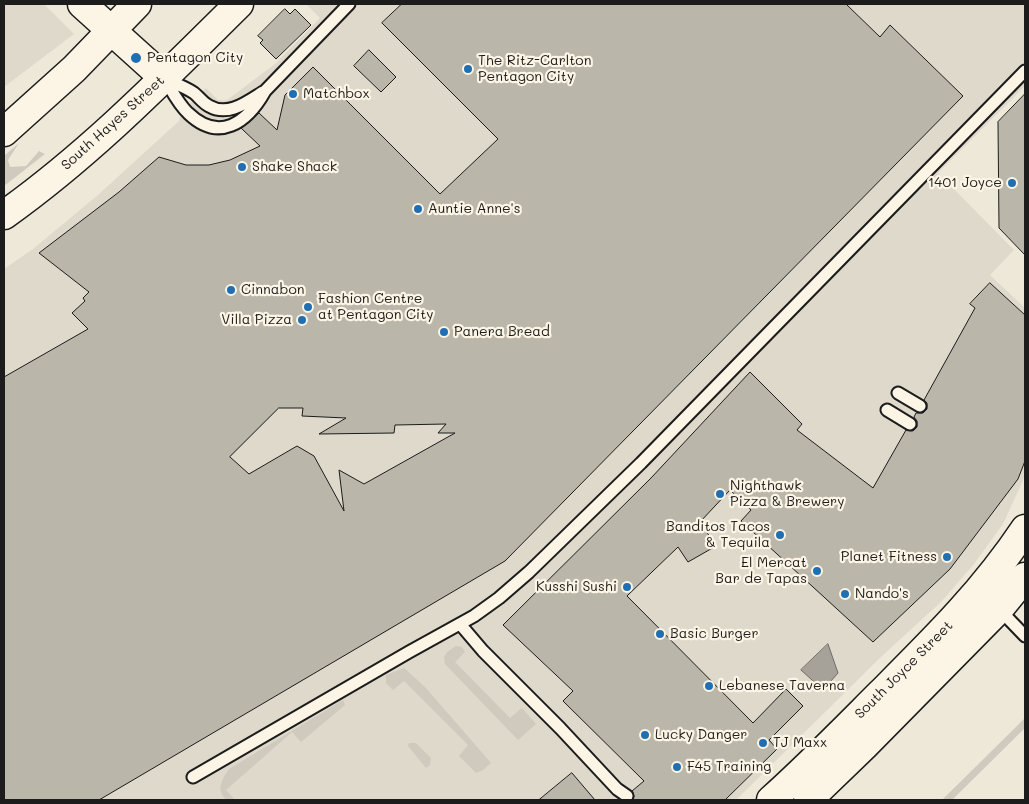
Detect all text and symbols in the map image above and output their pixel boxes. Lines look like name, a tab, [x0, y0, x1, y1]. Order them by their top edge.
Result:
place label: Pentagon City	[147, 50, 243, 66]
marker: Pentagon City	[129, 51, 143, 65]
place label: The Ritz-Carlton Pentagon City	[478, 53, 591, 85]
marker: The Ritz-Carlton Pentagon City	[462, 63, 474, 75]
street label: South Hayes Street	[58, 72, 168, 174]
place label: Matchbox	[303, 86, 370, 102]
marker: Matchbox	[287, 88, 299, 100]
place label: Shake Shack	[252, 159, 337, 175]
marker: Shake Shack	[236, 161, 248, 173]
place label: 1401 Joyce	[928, 175, 1002, 191]
marker: 1401 Joyce	[1006, 177, 1018, 189]
place label: Auntie Anne's	[428, 201, 520, 217]
marker: Auntie Anne's	[412, 203, 424, 215]
place label: Cinnabon	[241, 282, 304, 298]
marker: Cinnabon	[225, 284, 237, 296]
place label: Fashion Centre at Pentagon City	[318, 291, 434, 324]
marker: Fashion Centre at Pentagon City	[302, 301, 314, 313]
place label: Villa Pizza	[221, 312, 292, 328]
marker: Villa Pizza	[296, 314, 308, 326]
place label: Panera Bread	[454, 324, 550, 340]
marker: Panera Bread	[438, 326, 450, 338]
place label: Nighthawk Pizza & Brewery	[730, 478, 844, 511]
marker: Nighthawk Pizza & Brewery	[714, 488, 726, 500]
place label: Banditos Tacos & Tequila	[666, 519, 770, 552]
marker: Banditos Tacos & Tequila	[774, 529, 786, 541]
place label: Planet Fitness	[841, 549, 937, 565]
marker: Planet Fitness	[941, 551, 953, 563]
place label: El Mercat Bar de Tapas	[715, 555, 807, 588]
marker: El Mercat Bar de Tapas	[811, 565, 823, 577]
place label: Kusshi Sushi	[536, 579, 617, 595]
marker: Kusshi Sushi	[621, 581, 633, 593]
place label: Nando's	[855, 586, 909, 602]
marker: Nando's	[839, 588, 851, 600]
street label: South Joyce Street	[852, 618, 956, 722]
place label: Basic Burger	[670, 626, 758, 642]
marker: Basic Burger	[654, 628, 666, 640]
place label: Lebanese Taverna	[719, 678, 845, 694]
marker: Lebanese Taverna	[703, 680, 715, 692]
place label: Lucky Danger	[655, 727, 747, 743]
marker: Lucky Danger	[639, 729, 651, 741]
place label: TJ Maxx	[773, 735, 827, 751]
marker: TJ Maxx	[757, 737, 769, 749]
place label: F45 Training	[687, 759, 771, 775]
marker: F45 Training	[671, 761, 683, 773]

